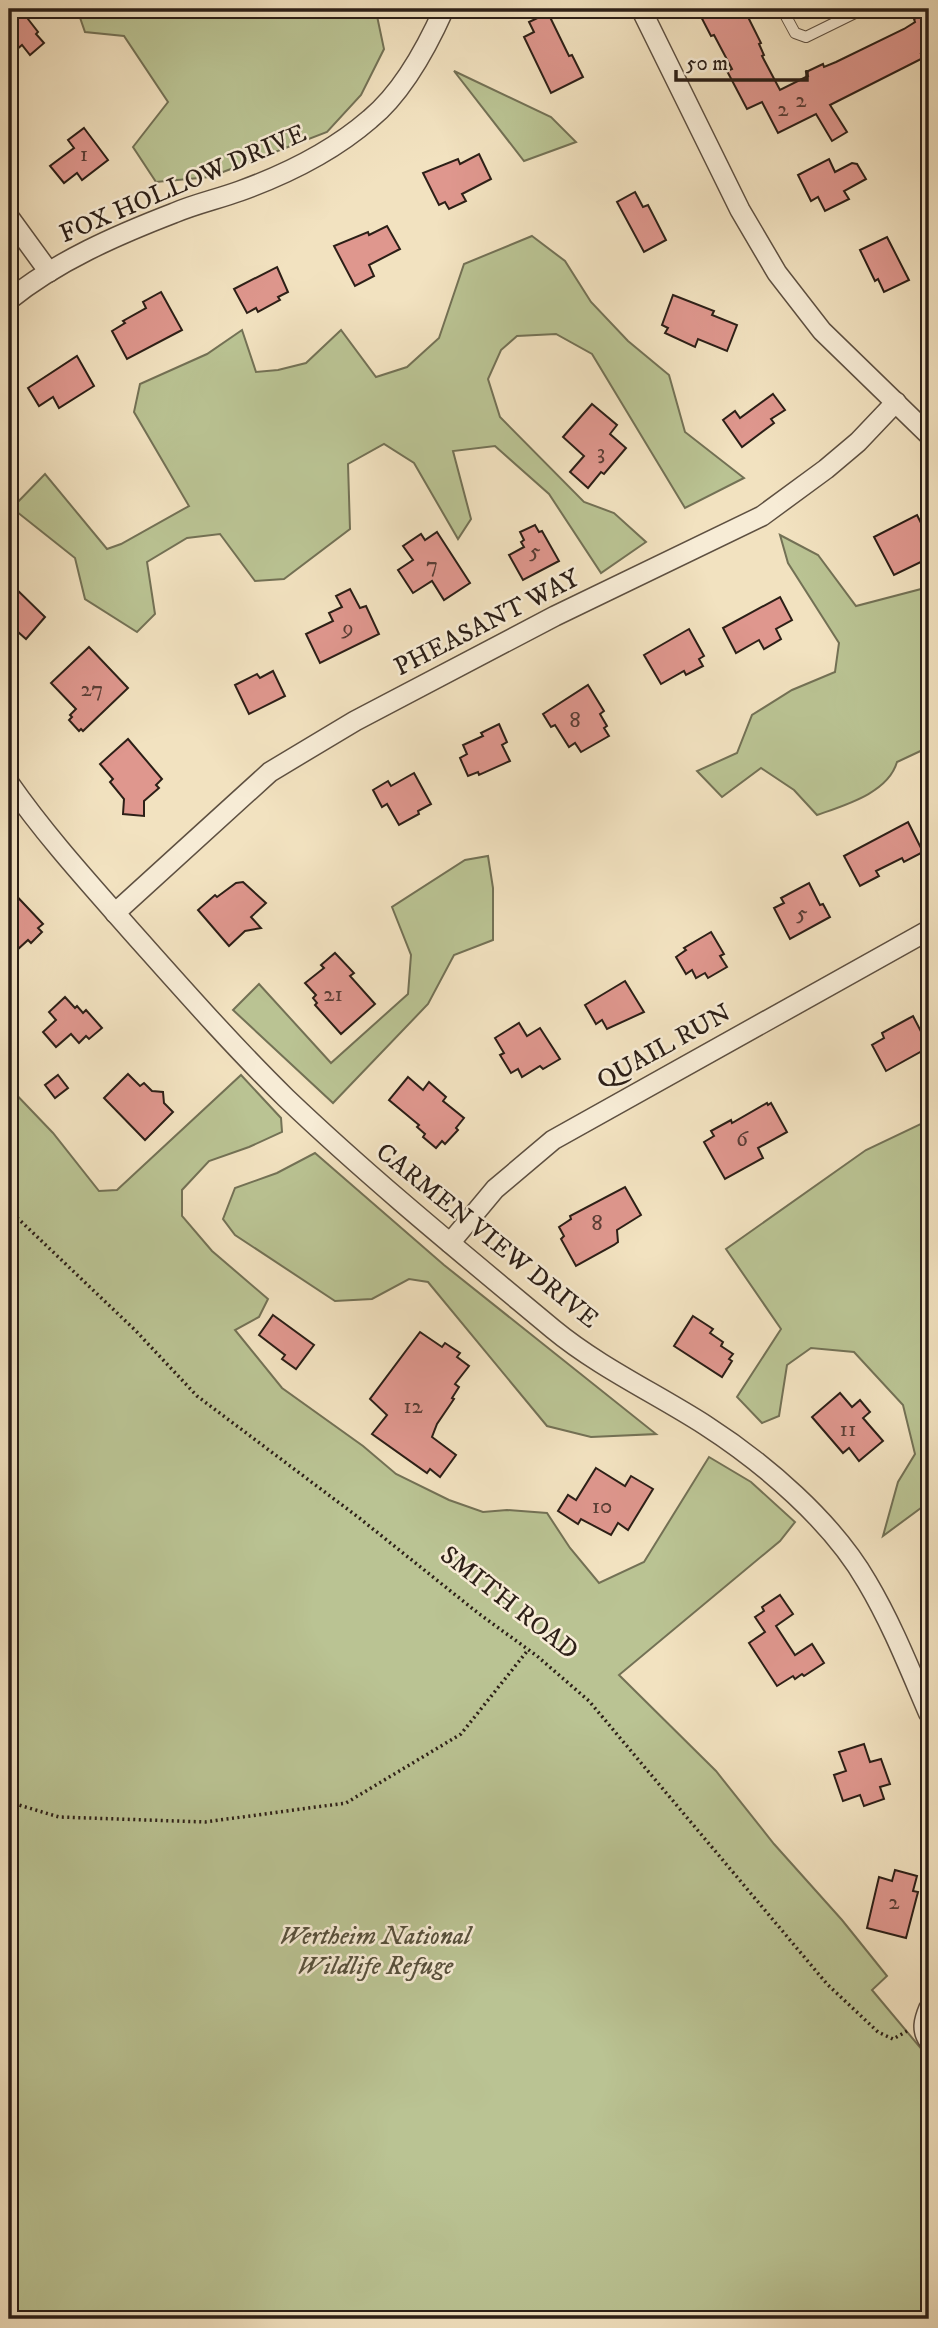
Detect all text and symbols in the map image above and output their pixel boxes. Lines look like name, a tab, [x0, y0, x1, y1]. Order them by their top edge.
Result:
scale bar	[676, 38, 807, 82]
text: 50 m	[686, 51, 728, 77]
house number: 2	[795, 86, 807, 115]
house number: 2	[777, 95, 789, 124]
street label: FOX HOLLOW DRIVE	[55, 117, 311, 251]
house number: 1	[80, 140, 88, 169]
house number: 3	[597, 438, 605, 467]
house number: 5	[529, 537, 541, 566]
house number: 7	[426, 551, 438, 580]
street label: PHEASANT WAY	[389, 562, 586, 684]
house number: 9	[341, 614, 354, 643]
house number: 27	[81, 675, 103, 704]
house number: 8	[569, 706, 581, 735]
house number: 5	[796, 899, 808, 928]
house number: 21	[323, 980, 343, 1009]
street label: QUAIL RUN	[591, 997, 737, 1097]
house number: 6	[736, 1125, 749, 1154]
street label: CARMEN VIEW DRIVE	[369, 1136, 605, 1336]
house number: 8	[591, 1209, 603, 1238]
house number: 12	[403, 1392, 424, 1421]
house number: 11	[840, 1415, 856, 1444]
house number: 10	[592, 1492, 612, 1521]
street label: SMITH ROAD	[433, 1539, 585, 1667]
house number: 2	[888, 1888, 900, 1917]
park label: Wertheim National Wildlife Refuge	[279, 1920, 474, 1983]

